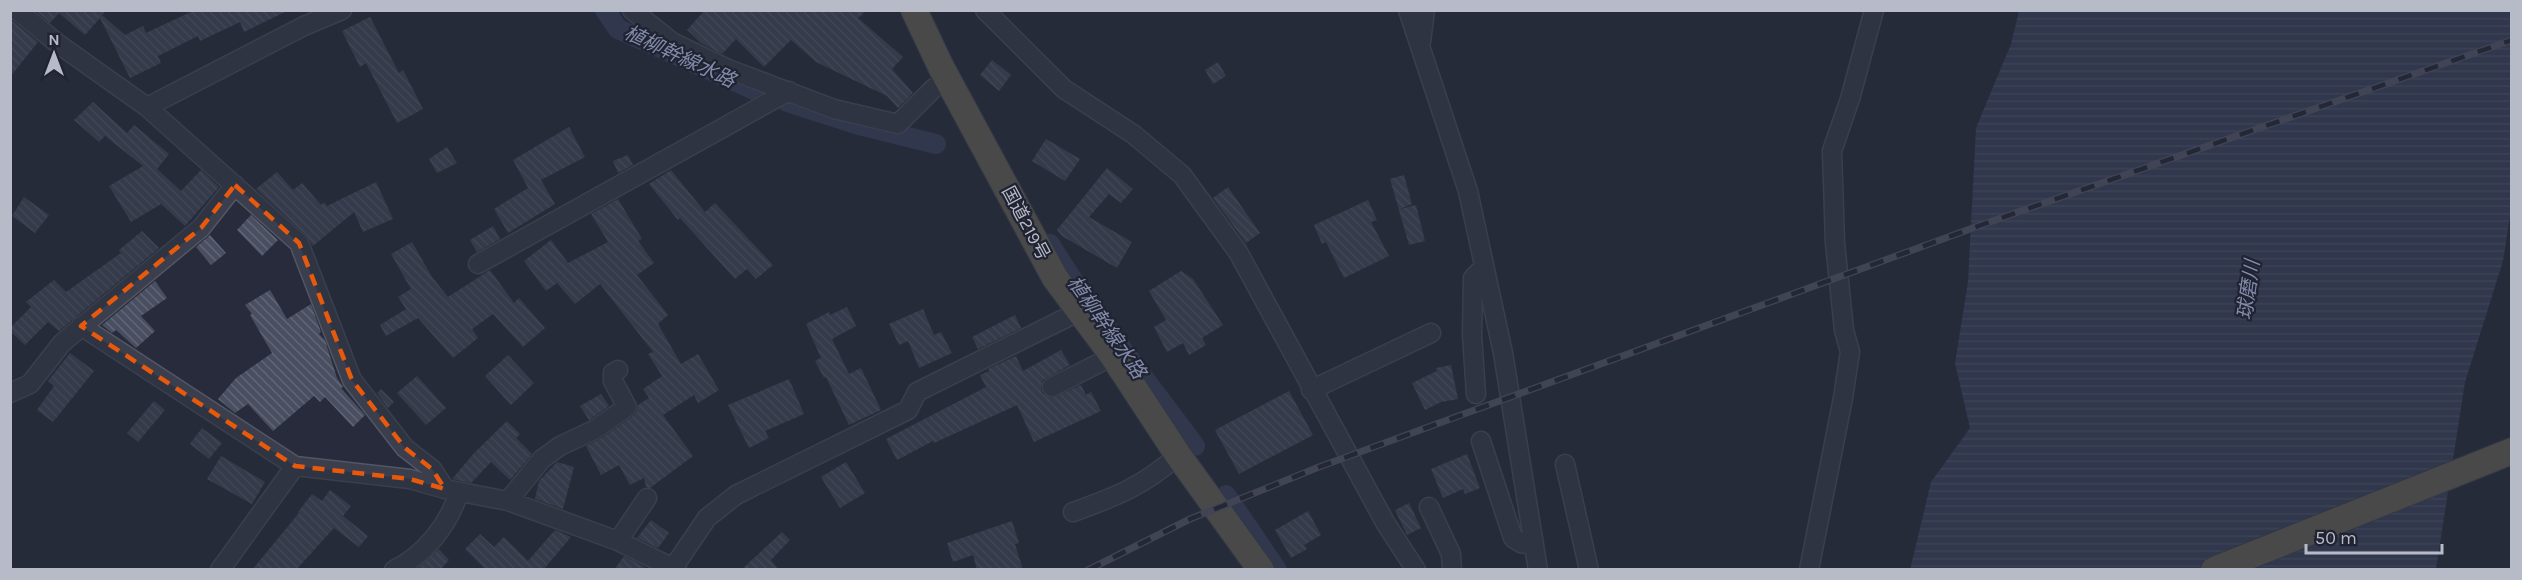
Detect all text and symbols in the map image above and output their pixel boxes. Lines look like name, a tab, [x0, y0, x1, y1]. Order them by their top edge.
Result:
water label: 植柳幹線水路	[621, 21, 741, 93]
north arrow	[24, 24, 84, 84]
text: N	[48, 30, 60, 49]
street label: 国道219号	[997, 182, 1055, 264]
water label: 球磨川	[2233, 257, 2264, 321]
water label: 植柳幹線水路	[1063, 272, 1152, 385]
scale bar	[2306, 517, 2442, 555]
text: 50 m	[2315, 527, 2357, 549]

